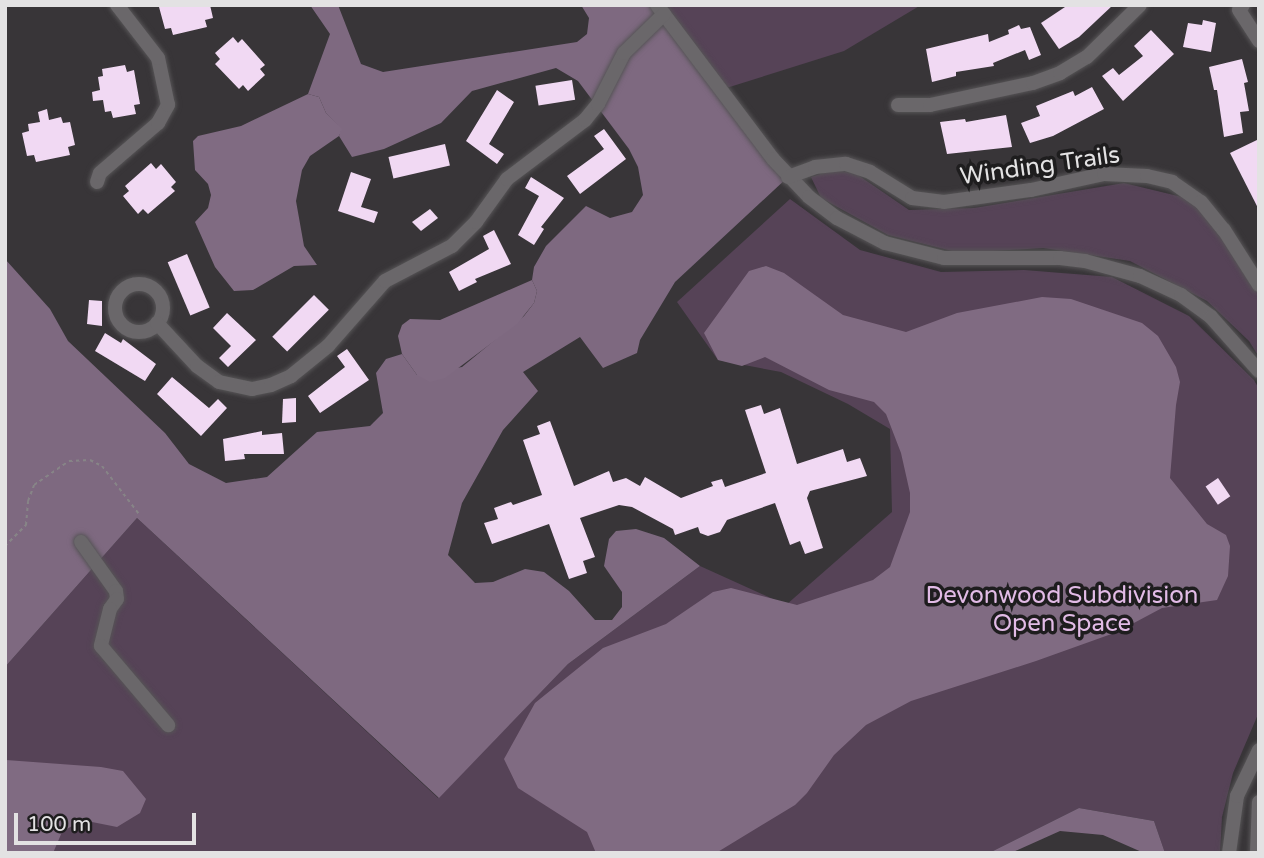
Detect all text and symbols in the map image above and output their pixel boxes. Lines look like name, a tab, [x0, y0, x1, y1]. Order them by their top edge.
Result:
street label: Winding Trails	[958, 141, 1122, 191]
park label: Devonwood Subdivision Open Space	[926, 582, 1198, 638]
scale bar	[18, 798, 200, 842]
text: 100 m	[27, 812, 91, 837]

